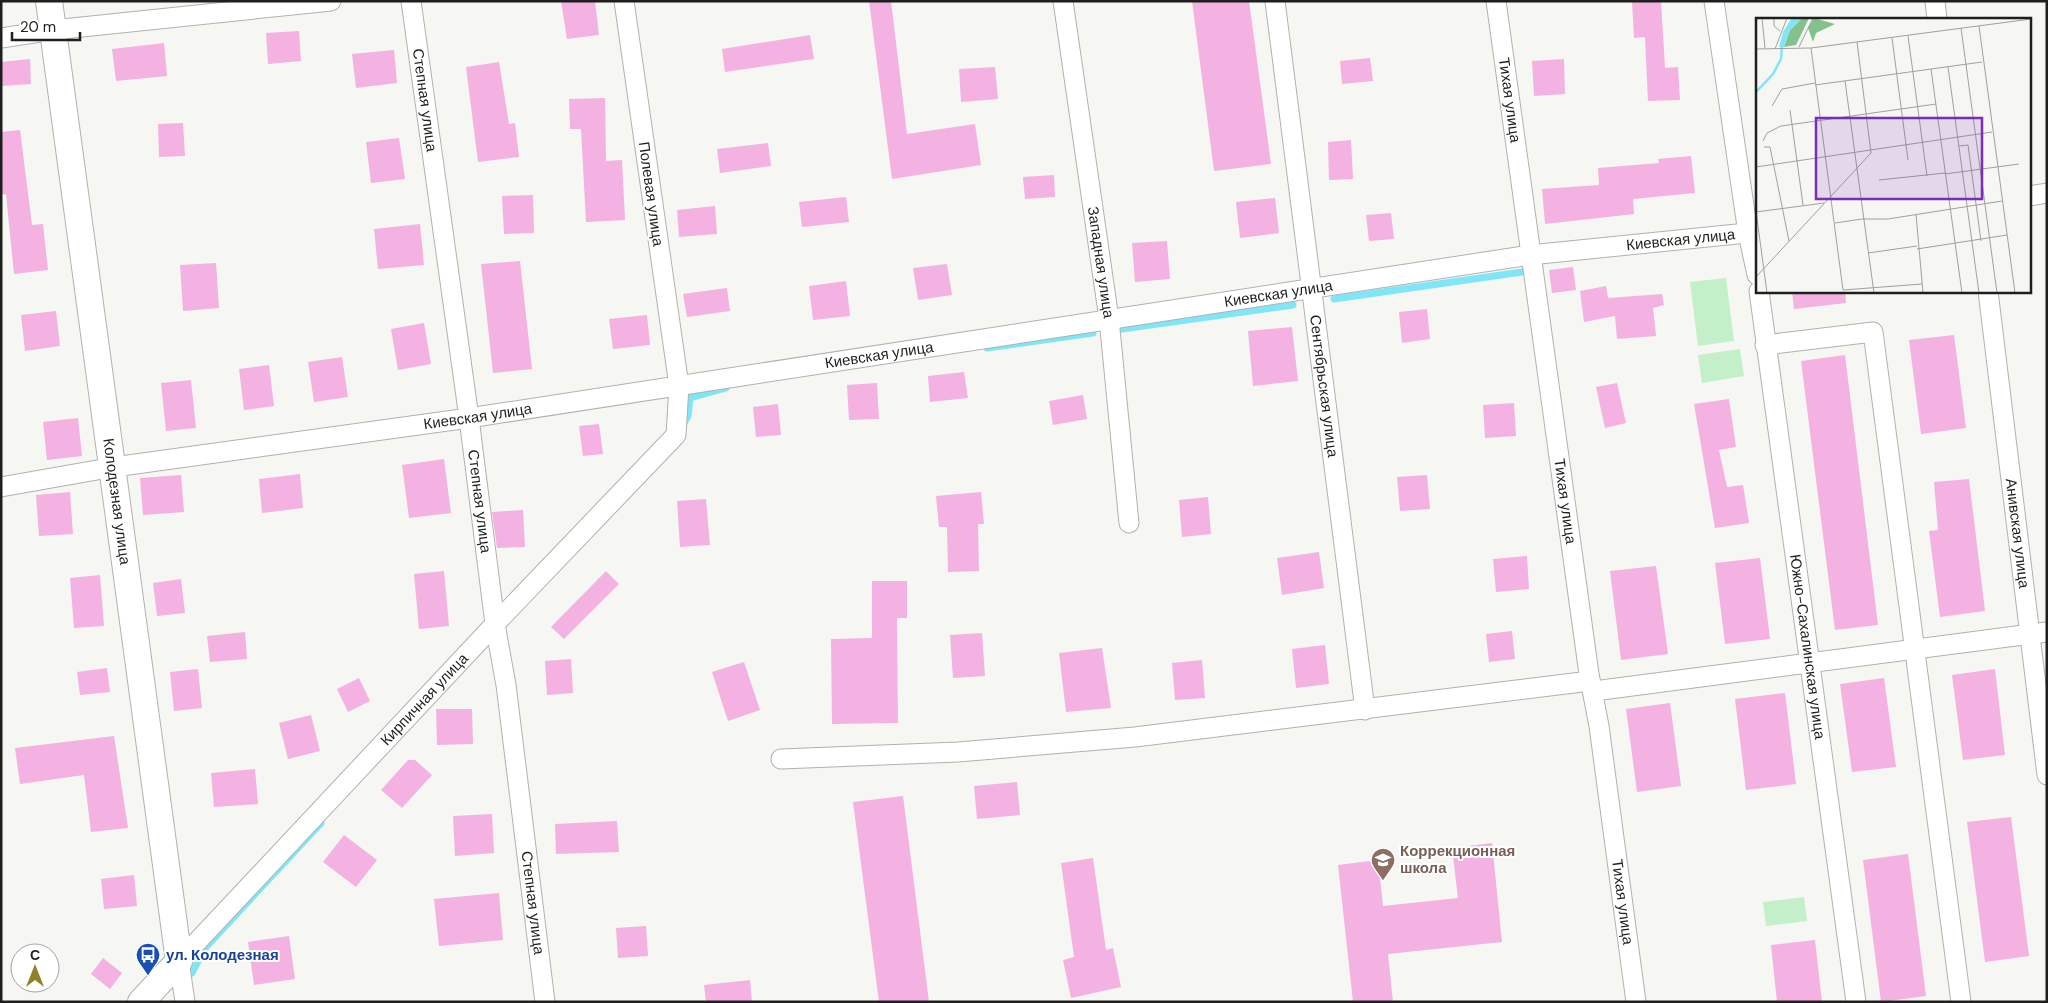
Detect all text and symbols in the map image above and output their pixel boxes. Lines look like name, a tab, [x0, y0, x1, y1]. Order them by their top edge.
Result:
scale bar	[12, 10, 80, 42]
text: 20 m	[20, 17, 56, 37]
inset map	[1756, 18, 2030, 292]
street label: Степная улица	[408, 47, 442, 154]
street label: Тихая улица	[1494, 56, 1526, 145]
street label: Полевая улица	[634, 140, 668, 248]
street label: Западная улица	[1083, 205, 1119, 320]
street label: Киевская улица	[1625, 224, 1737, 255]
street label: Киевская улица	[1223, 275, 1335, 312]
street label: Сентябрьская улица	[1305, 314, 1343, 459]
street label: Киевская улица	[823, 337, 935, 373]
street label: Киевская улица	[422, 398, 534, 434]
street label: Колодезная улица	[98, 437, 135, 567]
street label: Степная улица	[463, 448, 496, 555]
street label: Тихая улица	[1549, 457, 1581, 546]
street label: Анивская улица	[2001, 477, 2034, 590]
street label: Южно-Сахалинская улица	[1785, 553, 1830, 741]
street label: Кирпичная улица	[376, 648, 473, 750]
place label: Коррекционная школа	[1400, 841, 1515, 878]
school or university icon: Коррекционная школа	[1370, 847, 1396, 881]
street label: Степная улица	[517, 850, 549, 956]
street label: Тихая улица	[1607, 858, 1638, 947]
bus stop icon: ул. Колодезная	[135, 942, 161, 976]
north arrow	[10, 943, 60, 993]
place label: ул. Колодезная	[166, 945, 279, 965]
text: С	[30, 946, 40, 964]

